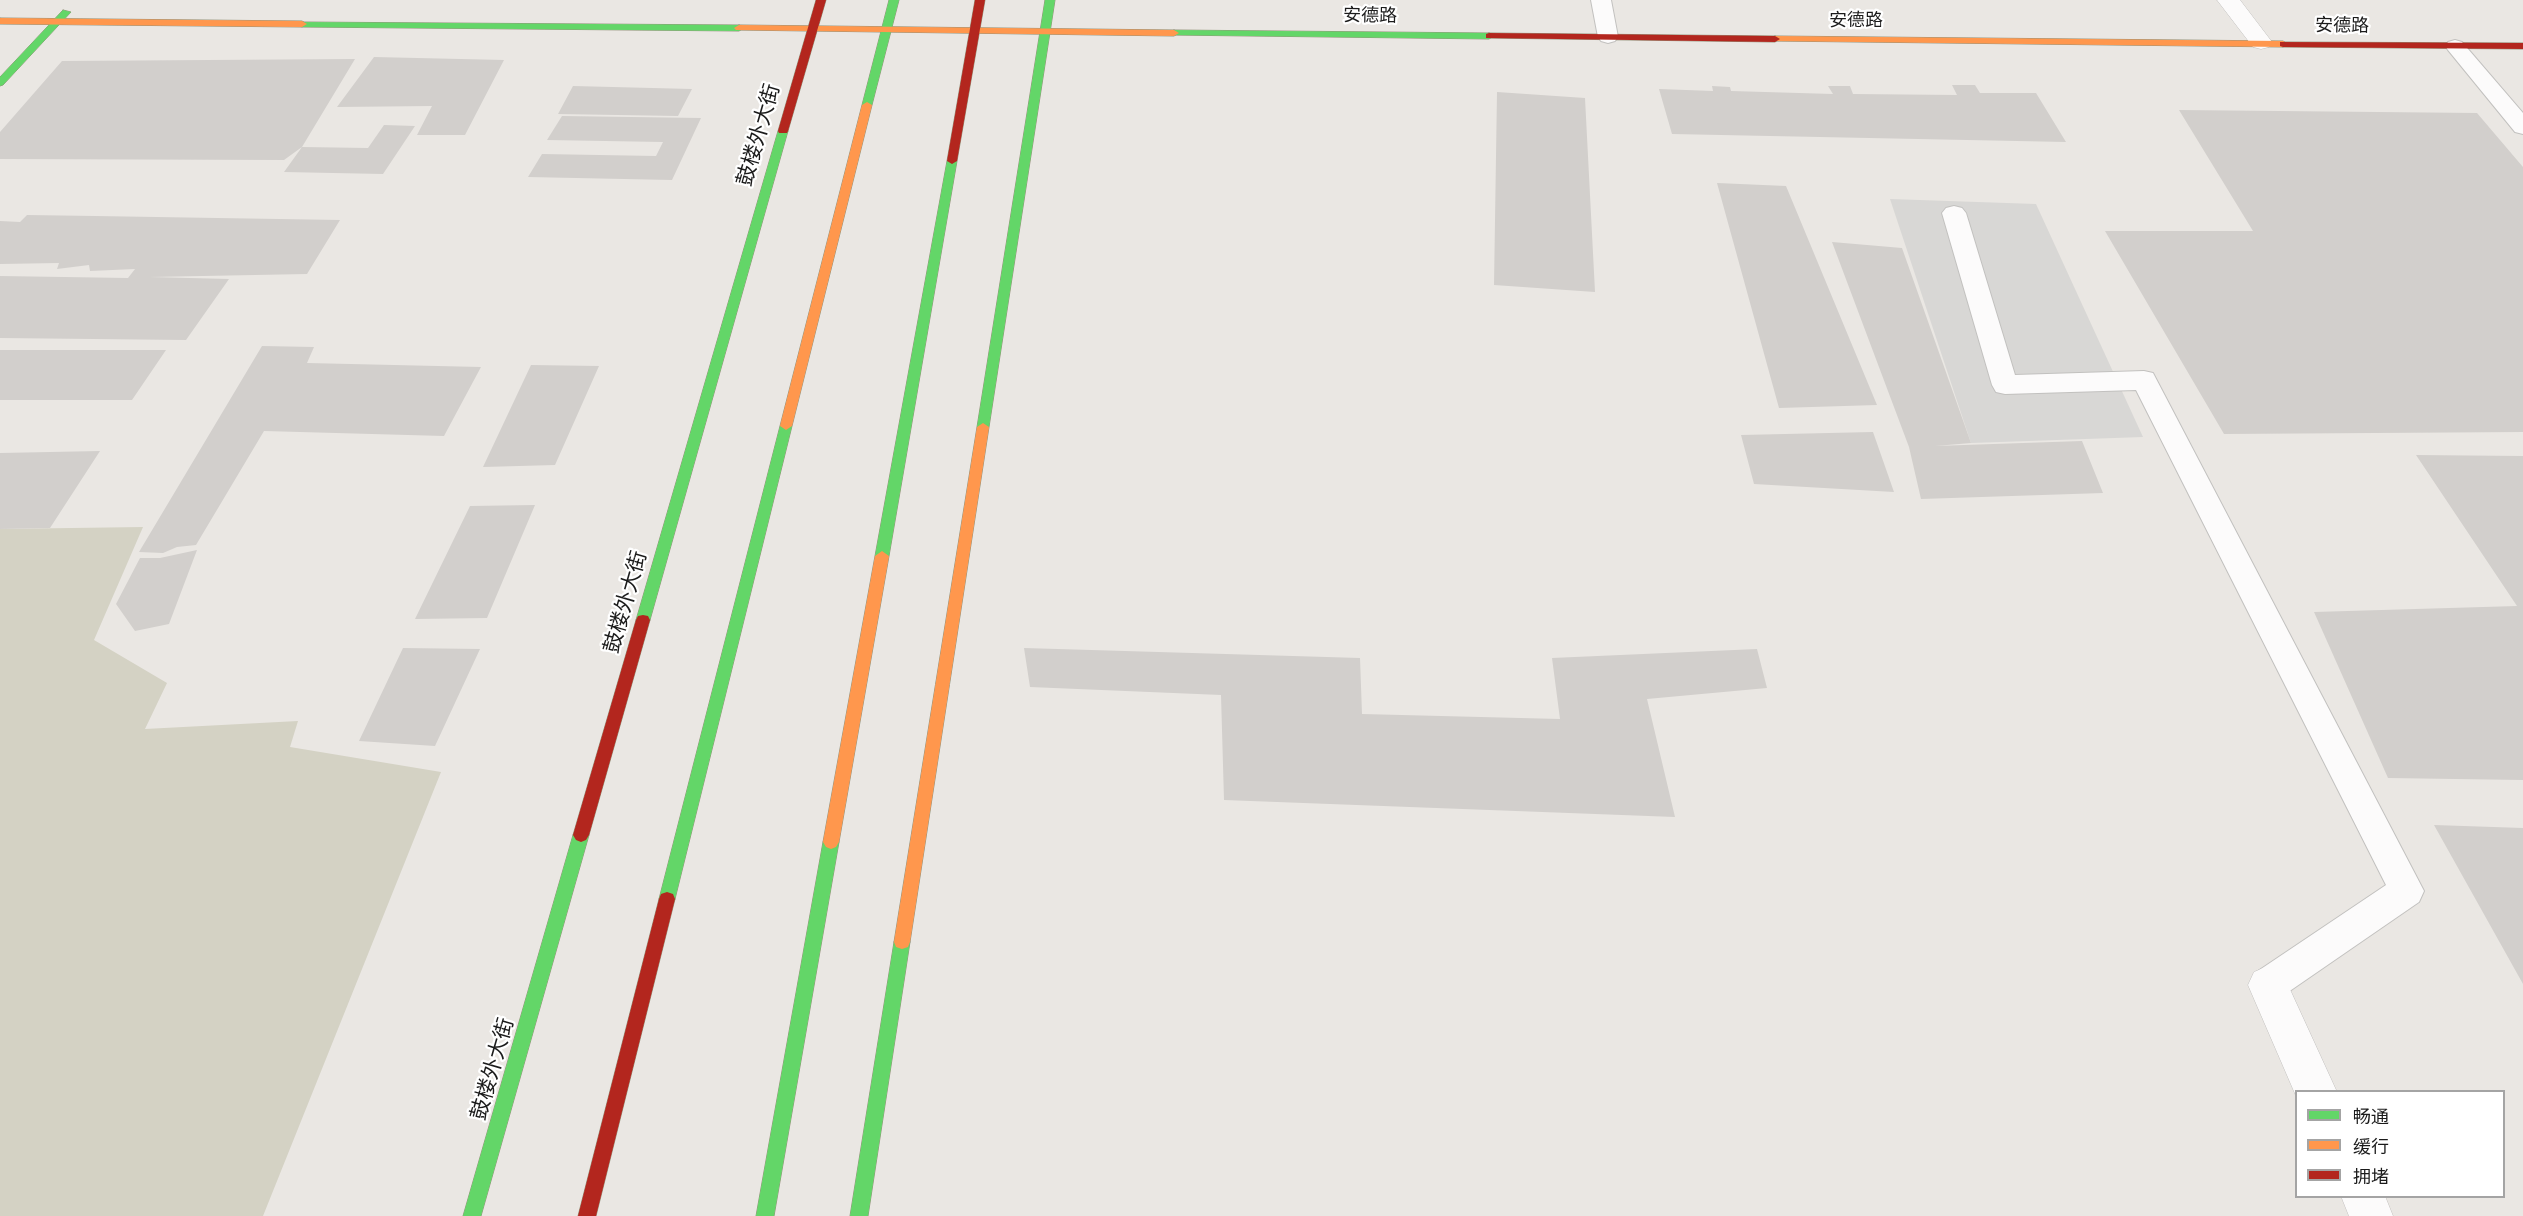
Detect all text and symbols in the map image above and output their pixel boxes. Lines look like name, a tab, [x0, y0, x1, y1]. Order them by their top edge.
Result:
street label: 安德路	[1343, 5, 1397, 27]
street label: 安德路	[1829, 10, 1883, 32]
street label: 安德路	[2315, 15, 2369, 37]
street label: 鼓楼外大街	[732, 81, 786, 189]
street label: 鼓楼外大街	[599, 548, 653, 656]
street label: 鼓楼外大街	[466, 1015, 520, 1123]
legend	[2295, 1090, 2505, 1198]
text: 畅通	[2353, 1105, 2389, 1128]
text: 缓行	[2353, 1135, 2389, 1158]
text: 拥堵	[2353, 1165, 2389, 1188]

